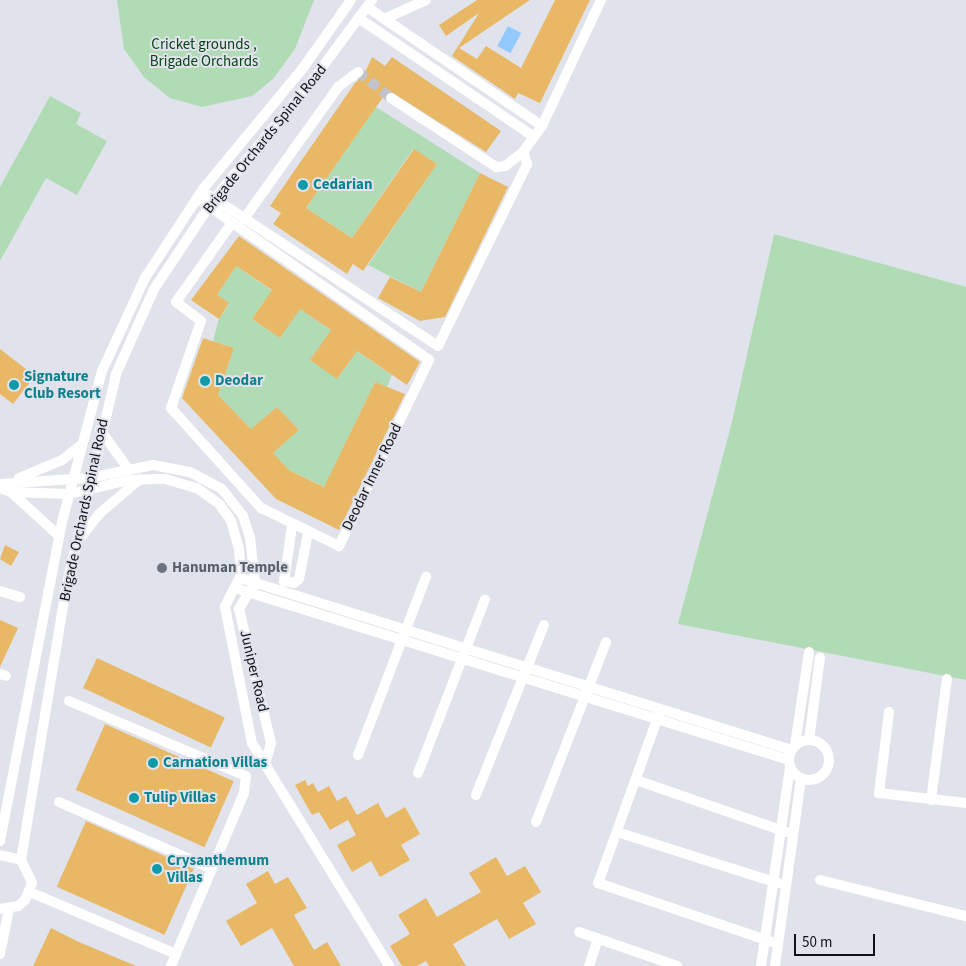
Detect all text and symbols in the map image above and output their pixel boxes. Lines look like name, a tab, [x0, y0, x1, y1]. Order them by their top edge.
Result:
park label: Cricket grounds , Brigade Orchards	[150, 35, 258, 70]
street label: Brigade Orchards Spinal Road	[199, 61, 331, 217]
place label: Cedarian	[313, 176, 373, 194]
marker: Cedarian	[297, 179, 309, 191]
place label: Signature Club Resort	[24, 367, 101, 402]
place label: Deodar	[215, 372, 263, 390]
marker: Deodar	[199, 375, 211, 387]
marker: Signature Club Resort	[8, 379, 20, 391]
street label: Brigade Orchards Spinal Road	[56, 417, 112, 603]
street label: Deodar Inner Road	[338, 420, 406, 534]
place label: Hanuman Temple	[172, 559, 288, 577]
marker: Hanuman Temple	[156, 562, 168, 574]
street label: Juniper Road	[236, 628, 272, 714]
place label: Carnation Villas	[163, 754, 267, 772]
marker: Carnation Villas	[147, 757, 159, 769]
place label: Tulip Villas	[144, 789, 216, 807]
marker: Tulip Villas	[128, 792, 140, 804]
place label: Crysanthemum Villas	[167, 851, 269, 886]
marker: Crysanthemum Villas	[151, 863, 163, 875]
scale bar	[796, 924, 877, 956]
text: 50 m	[802, 932, 832, 953]

